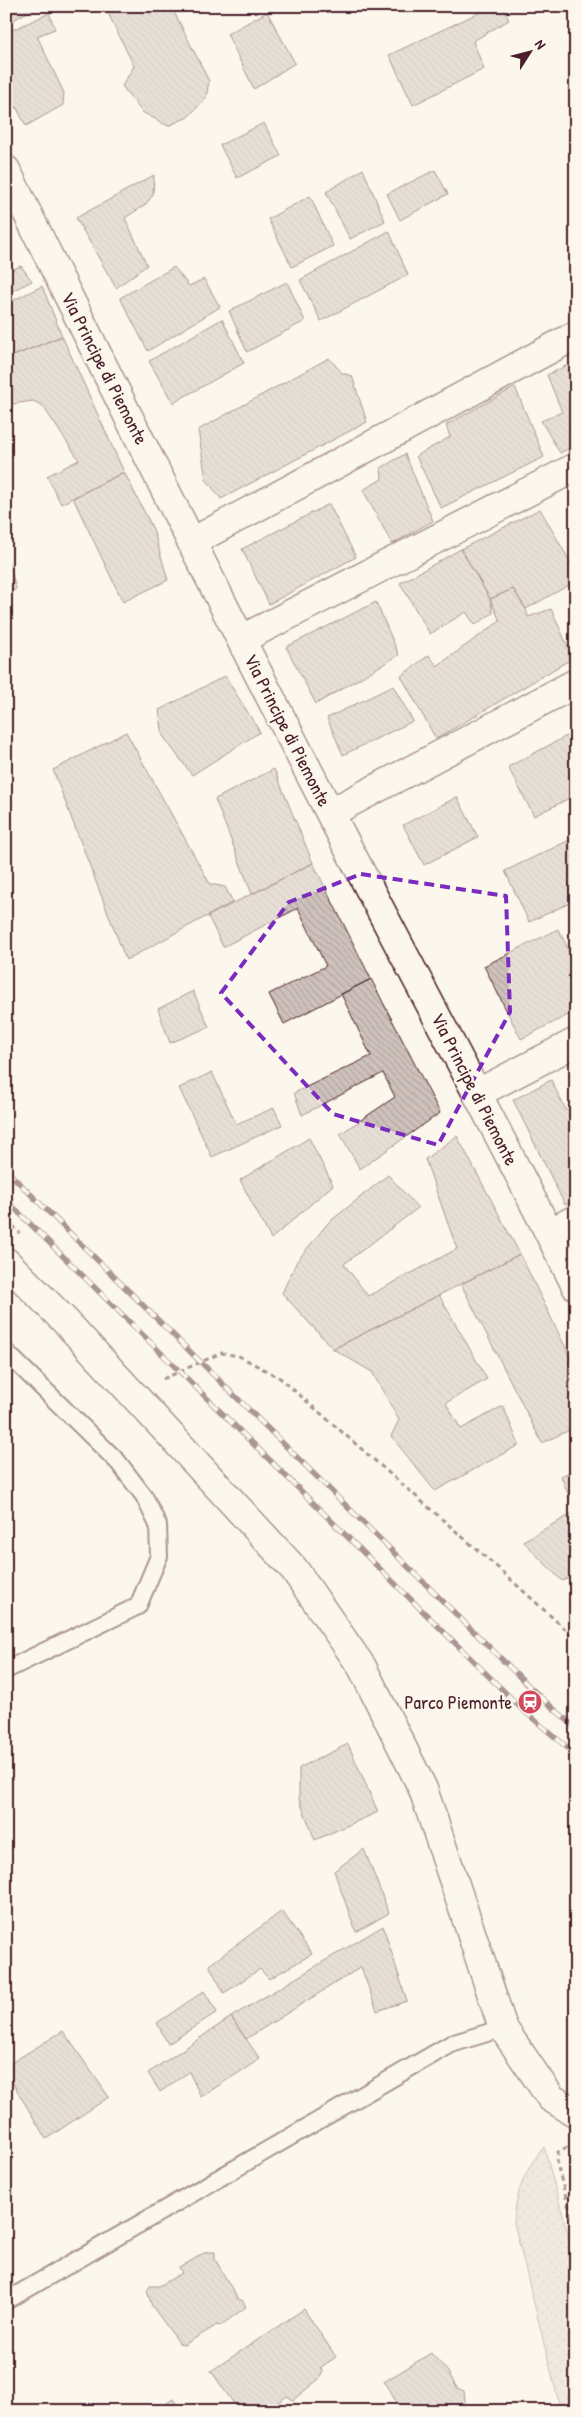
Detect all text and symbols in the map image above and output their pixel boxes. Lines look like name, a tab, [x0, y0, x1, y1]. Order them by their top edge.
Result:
north arrow	[504, 28, 554, 78]
text: N	[531, 35, 551, 53]
street label: Via Principe di Piemonte	[55, 287, 155, 449]
street label: Via Principe di Piemonte	[238, 649, 338, 811]
street label: Via Principe di Piemonte	[425, 1008, 525, 1170]
place label: Parco Piemonte	[404, 1689, 512, 1715]
station icon: Parco Piemonte	[517, 1689, 543, 1715]

